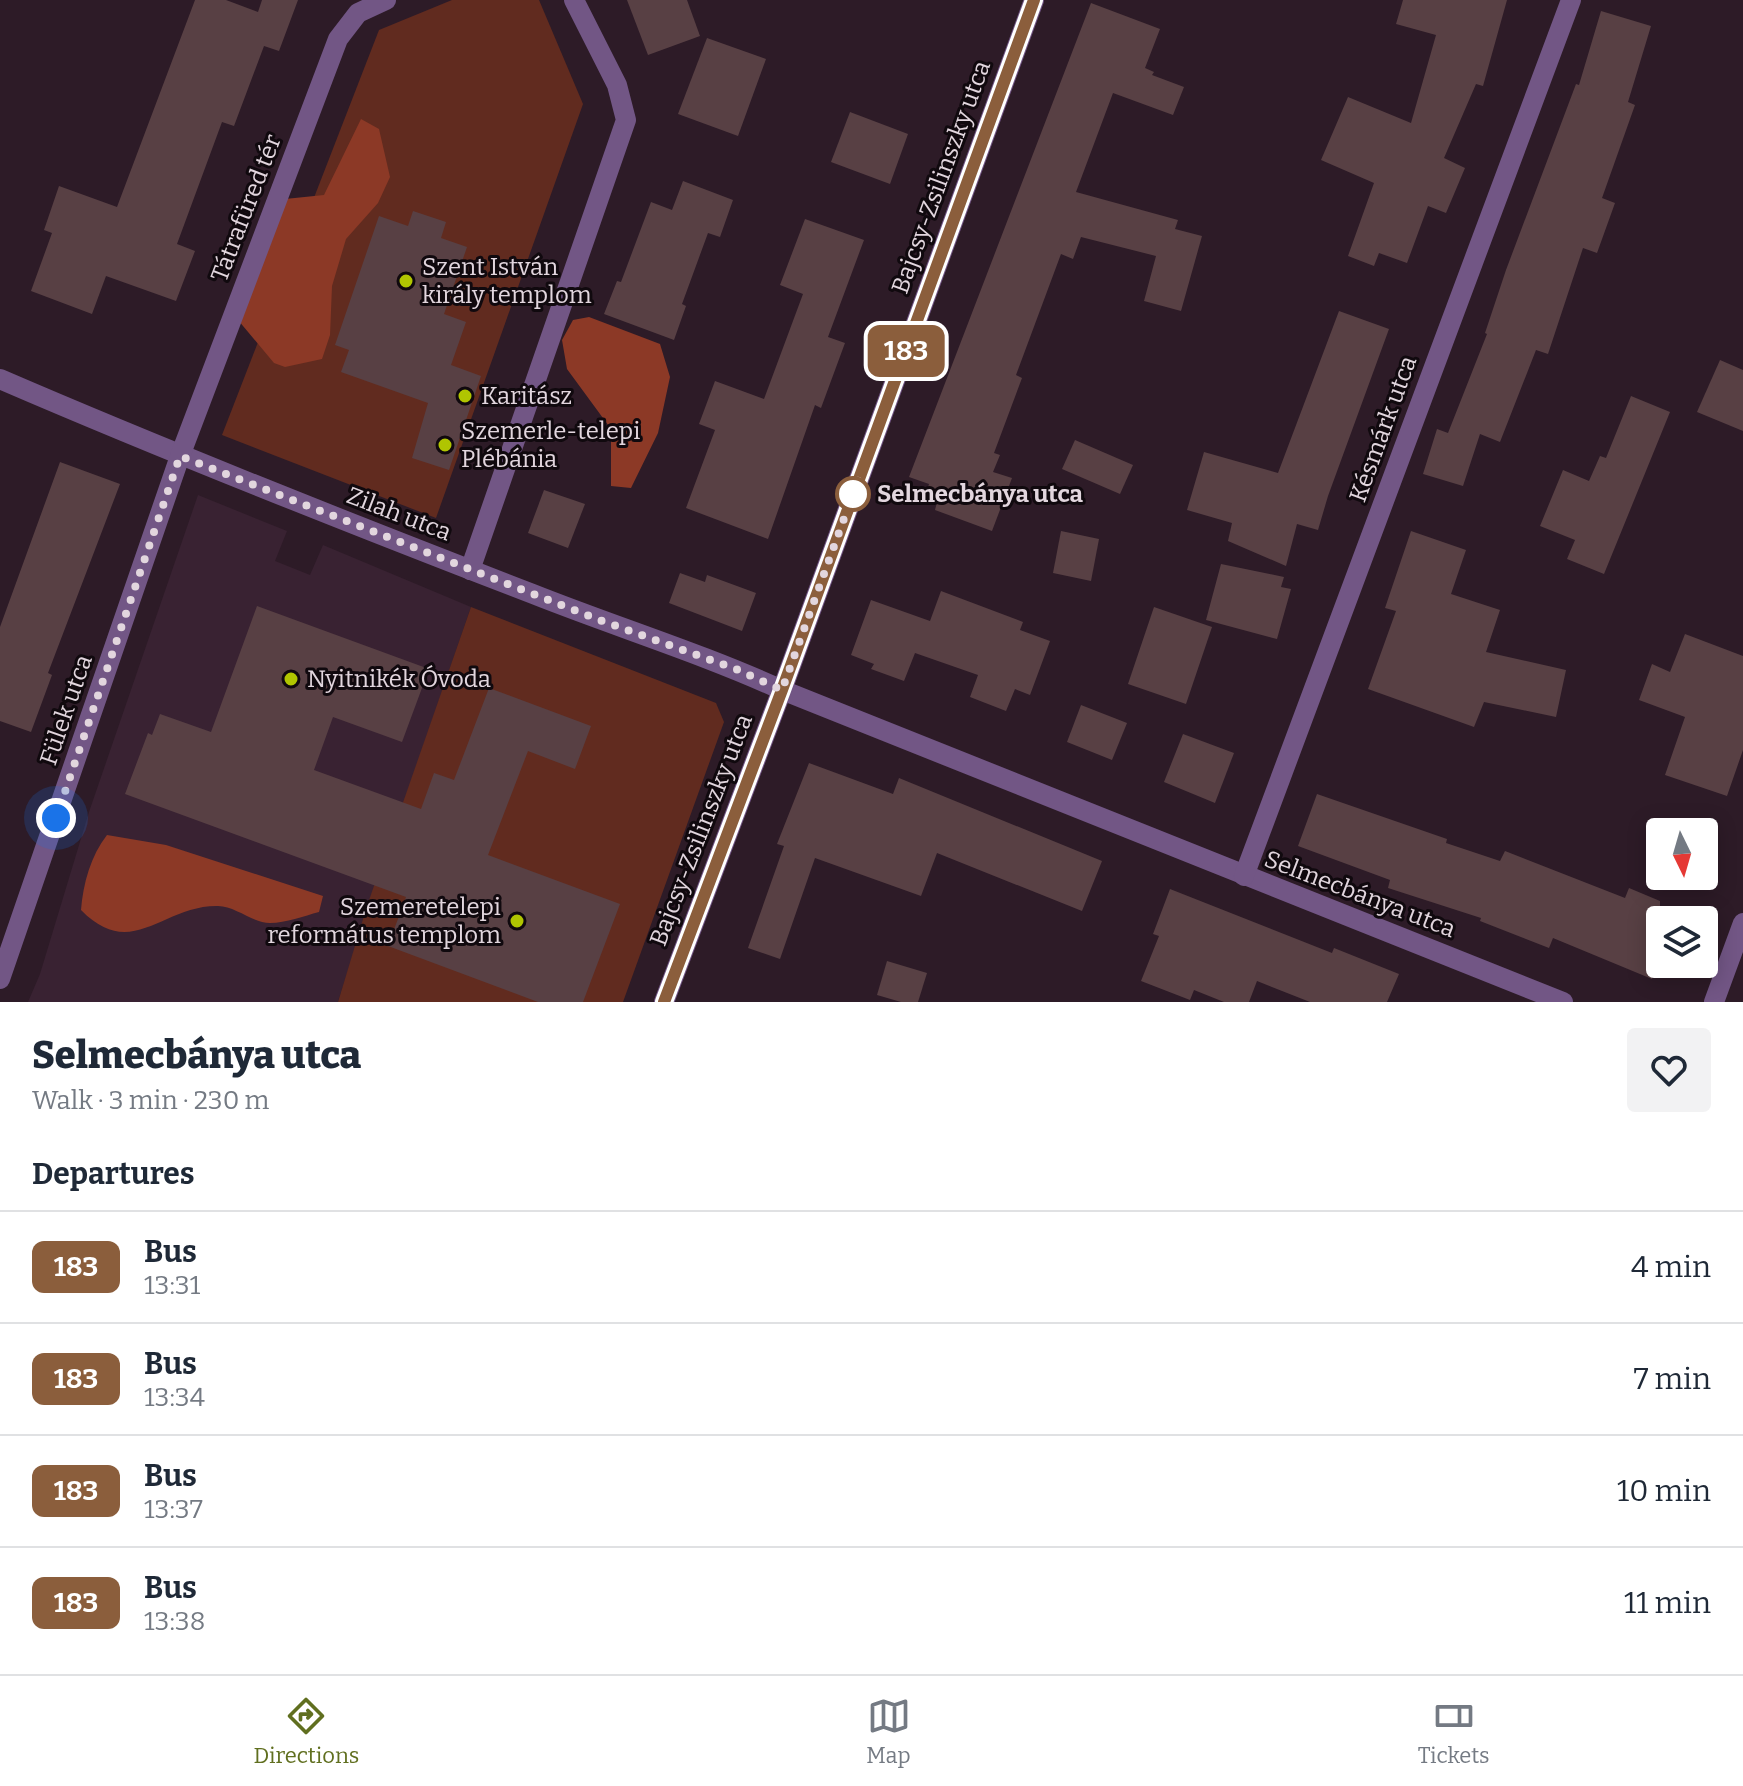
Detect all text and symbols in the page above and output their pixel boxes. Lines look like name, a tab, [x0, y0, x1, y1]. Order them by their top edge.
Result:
street label: Bajcsy-Zsilinszky utca	[886, 57, 996, 297]
street label: Tátrafüred tér	[205, 130, 287, 285]
place label: Szent István király templom	[422, 253, 592, 309]
marker: Szent István király templom	[397, 272, 415, 290]
line badge: 183	[860, 325, 952, 377]
text: 183	[884, 334, 928, 367]
street label: Késmárk utca	[1344, 352, 1422, 506]
place label: Karitász	[481, 382, 572, 410]
marker: Karitász	[456, 387, 474, 405]
place label: Szemerle-telepi Plébánia	[461, 417, 640, 473]
marker: Szemerle-telepi Plébánia	[436, 436, 454, 454]
marker: Selmecbánya utca	[836, 477, 870, 511]
place label: Selmecbánya utca	[877, 480, 1083, 508]
street label: Zilah utca	[343, 481, 455, 547]
street label: Fülek utca	[34, 651, 98, 769]
place label: Nyitnikék Óvoda	[307, 665, 491, 693]
marker: Nyitnikék Óvoda	[282, 670, 300, 688]
street label: Bajcsy-Zsilinszky utca	[644, 710, 758, 950]
your location	[36, 798, 76, 838]
north arrow	[1646, 818, 1718, 890]
map controls	[1646, 818, 1718, 978]
street label: Selmecbánya utca	[1261, 845, 1459, 943]
place label: Szemeretelepi református templom	[267, 893, 501, 949]
button: layers	[1646, 906, 1718, 978]
marker: Szemeretelepi református templom	[508, 912, 526, 930]
button: heart	[1627, 1028, 1711, 1112]
text: Selmecbánya utca	[32, 1032, 361, 1078]
text: Walk · 3 min · 230 m	[32, 1085, 269, 1116]
text: Departures	[32, 1156, 195, 1192]
text: Bus	[144, 1234, 197, 1270]
text: 4 min	[1631, 1249, 1711, 1285]
text: 183	[54, 1250, 98, 1283]
text: 13:31	[144, 1270, 200, 1301]
text: Bus	[144, 1346, 197, 1382]
text: 7 min	[1633, 1361, 1711, 1397]
text: 183	[54, 1362, 98, 1395]
text: 13:34	[144, 1382, 205, 1413]
text: Bus	[144, 1458, 197, 1494]
text: 10 min	[1617, 1473, 1711, 1509]
text: 183	[54, 1474, 98, 1507]
text: 13:37	[144, 1494, 203, 1525]
text: Bus	[144, 1570, 197, 1606]
text: 11 min	[1624, 1585, 1711, 1621]
text: 183	[54, 1586, 98, 1619]
text: 13:38	[144, 1606, 205, 1637]
tab: Directions	[253, 1694, 359, 1769]
tab: Map	[866, 1694, 911, 1769]
tab: Tickets	[1418, 1694, 1489, 1769]

